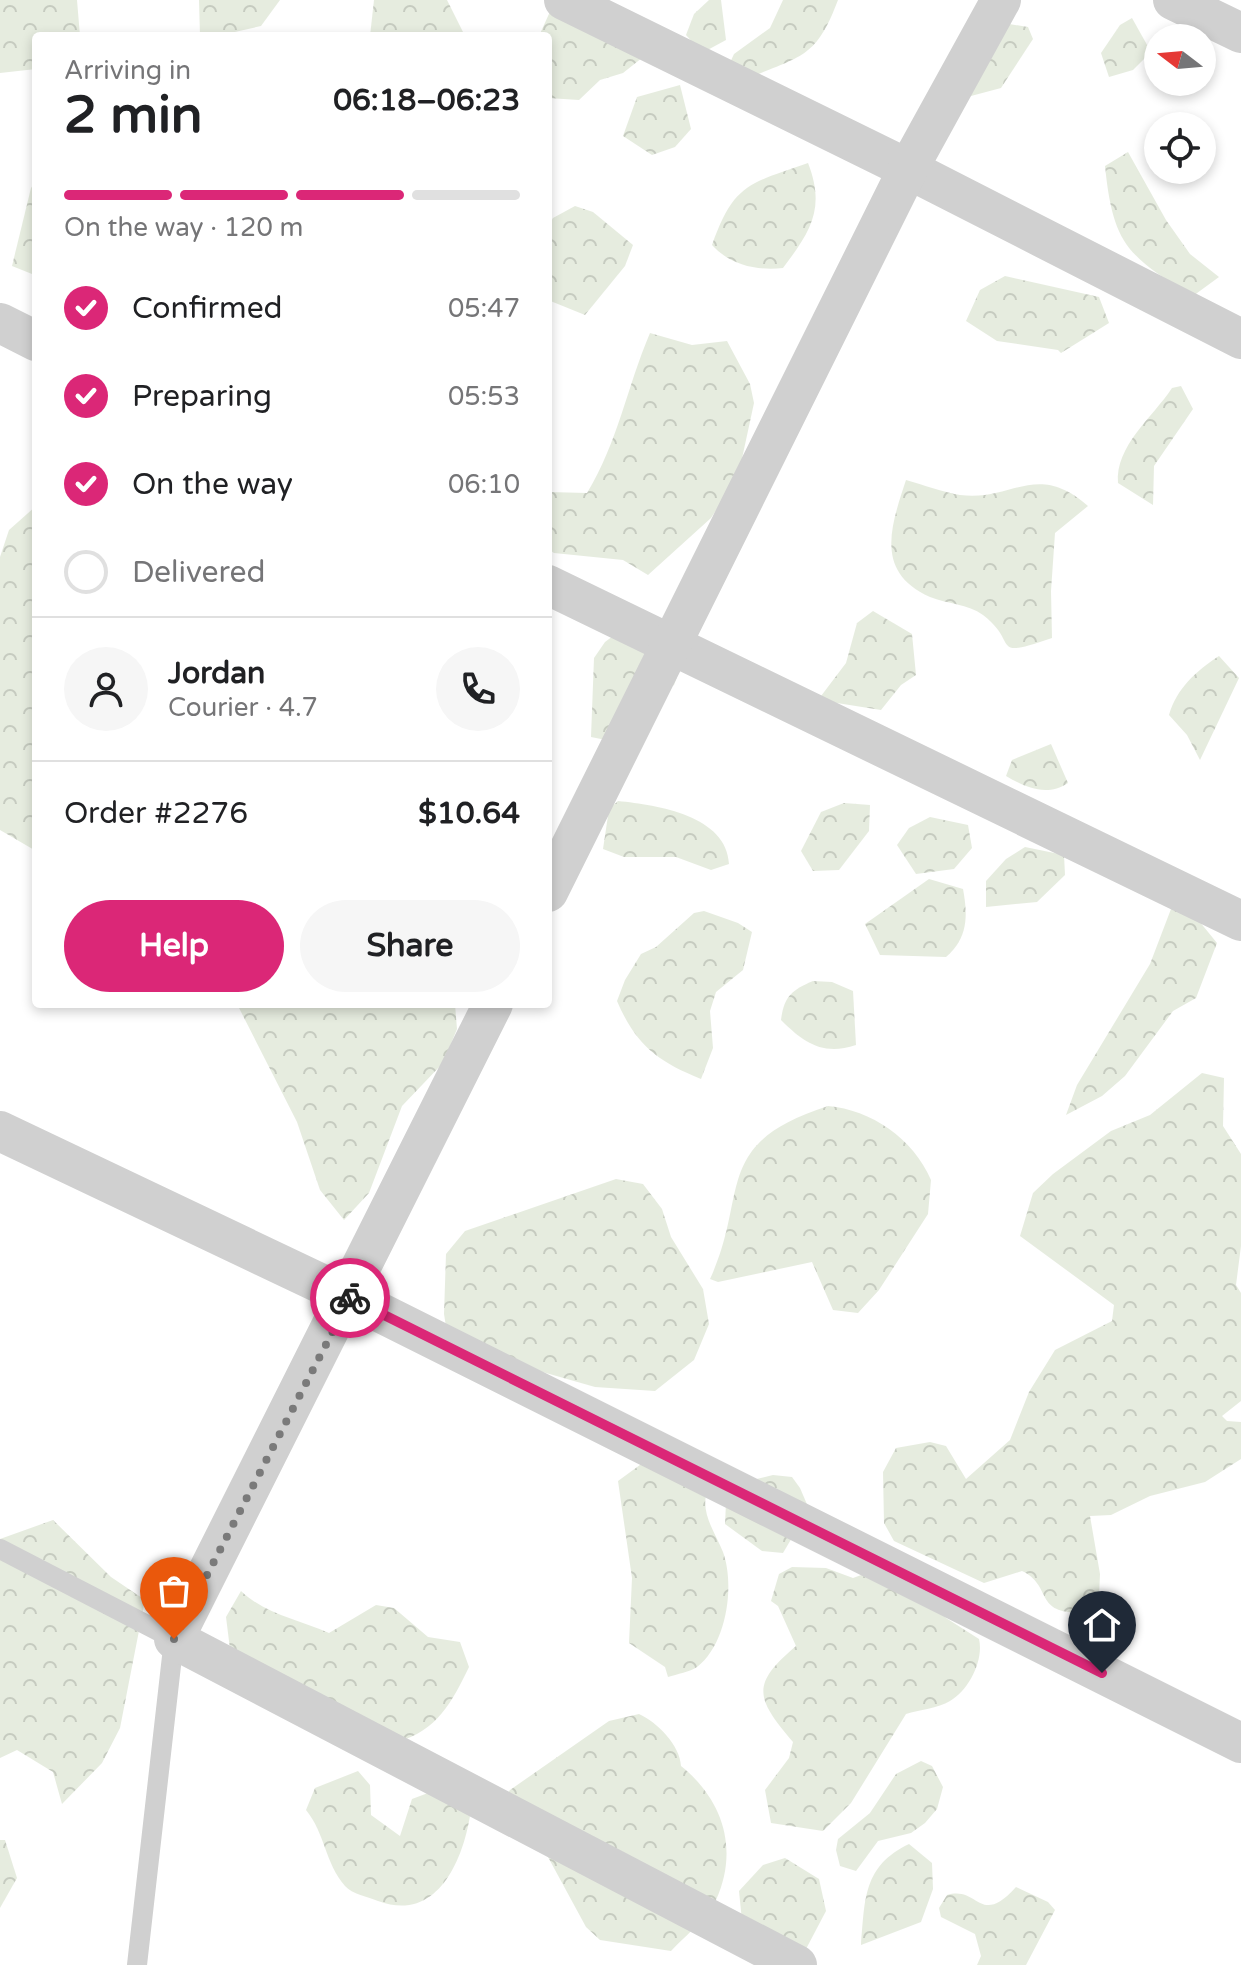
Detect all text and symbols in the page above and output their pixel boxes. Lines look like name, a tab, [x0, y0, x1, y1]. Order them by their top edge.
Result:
north arrow	[1144, 24, 1216, 96]
map controls	[1144, 24, 1216, 184]
text: Arriving in	[64, 55, 191, 86]
text: 06:18–06:23	[333, 82, 520, 119]
text: 2 min	[64, 84, 203, 147]
button: locate	[1144, 112, 1216, 184]
text: On the way · 120 m	[64, 212, 303, 243]
icon: check	[64, 286, 108, 330]
text: Confirmed	[132, 290, 283, 327]
text: 05:47	[448, 293, 520, 324]
icon: check	[64, 374, 108, 418]
text: Preparing	[132, 378, 272, 415]
text: 05:53	[448, 381, 520, 412]
icon: check	[64, 462, 108, 506]
text: On the way	[132, 466, 293, 503]
text: 06:10	[448, 469, 520, 500]
text: Delivered	[132, 554, 266, 591]
button: person	[64, 647, 148, 731]
button: phone	[436, 647, 520, 731]
text: Jordan	[168, 655, 265, 692]
text: Courier · 4.7	[168, 692, 318, 723]
text: Order #2276	[64, 795, 248, 832]
text: $10.64	[418, 795, 520, 832]
button: Help	[64, 900, 284, 992]
button: Share	[300, 900, 520, 992]
courier	[310, 1258, 390, 1338]
icon: bike	[328, 1276, 372, 1320]
pin	[140, 1557, 208, 1639]
icon: bag	[152, 1569, 196, 1613]
pin	[1068, 1591, 1136, 1673]
icon: home	[1080, 1603, 1124, 1647]

